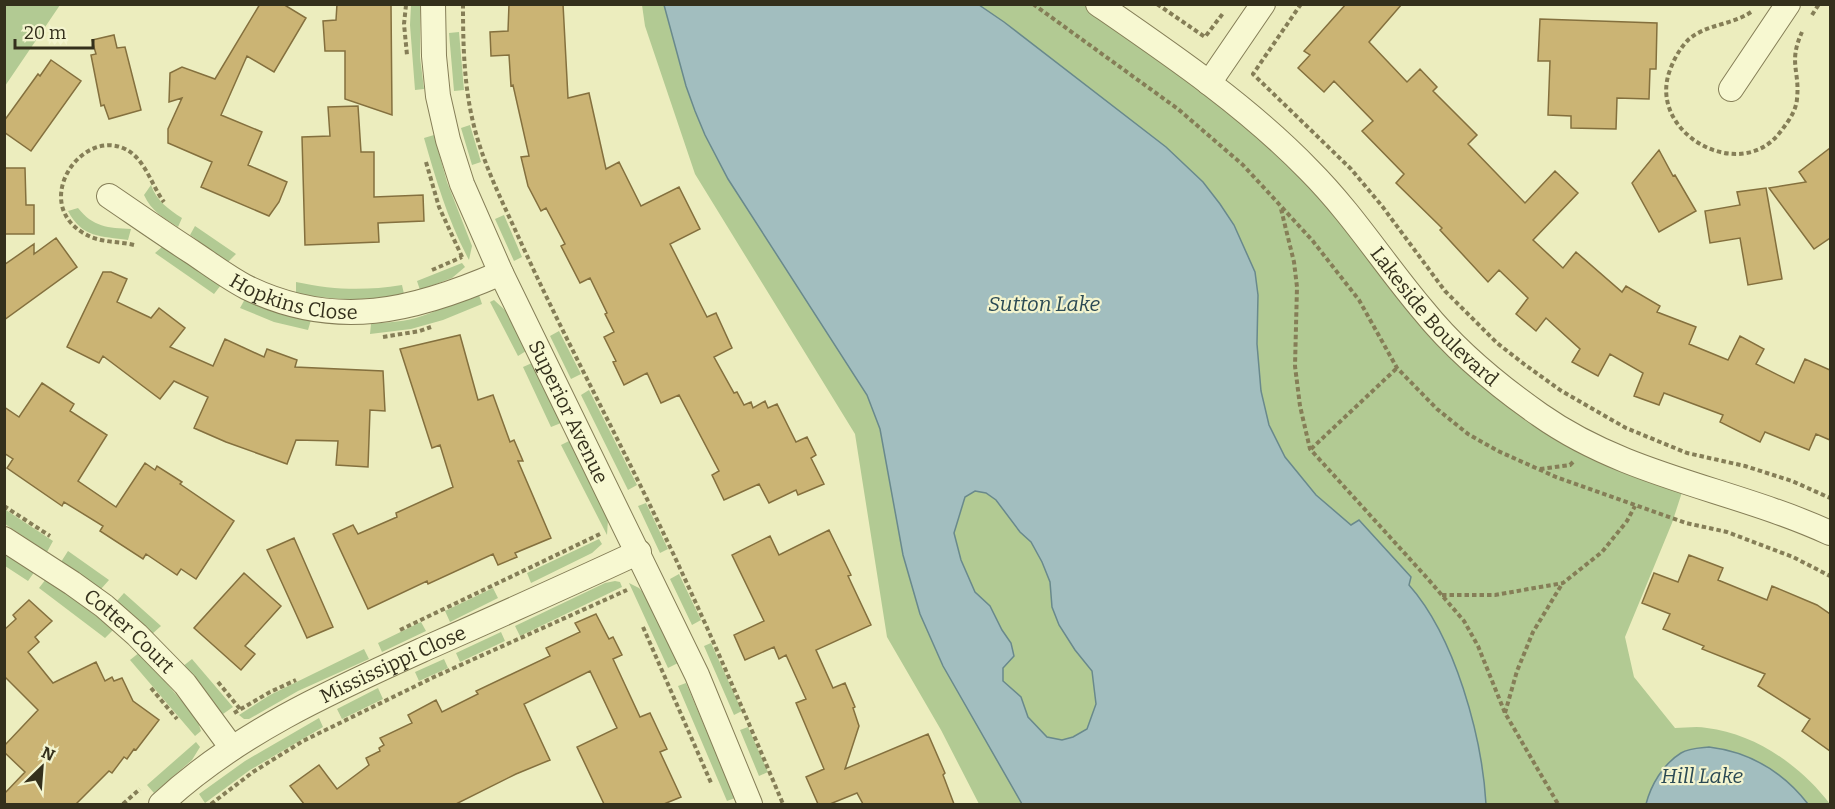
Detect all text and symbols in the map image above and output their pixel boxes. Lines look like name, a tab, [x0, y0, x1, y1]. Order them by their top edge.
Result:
scale bar	[15, 12, 93, 50]
text: 20 m	[24, 22, 66, 44]
street label: Lakeside Boulevard	[1366, 242, 1503, 391]
street label: Hopkins Close	[225, 268, 358, 324]
water label: Sutton Lake	[988, 291, 1100, 317]
street label: Superior Avenue	[524, 336, 614, 487]
street label: Cotter Court	[80, 584, 180, 678]
street label: Mississippi Close	[316, 620, 469, 708]
north arrow	[12, 737, 72, 797]
text: N	[39, 743, 58, 765]
water label: Hill Lake	[1661, 763, 1744, 789]

